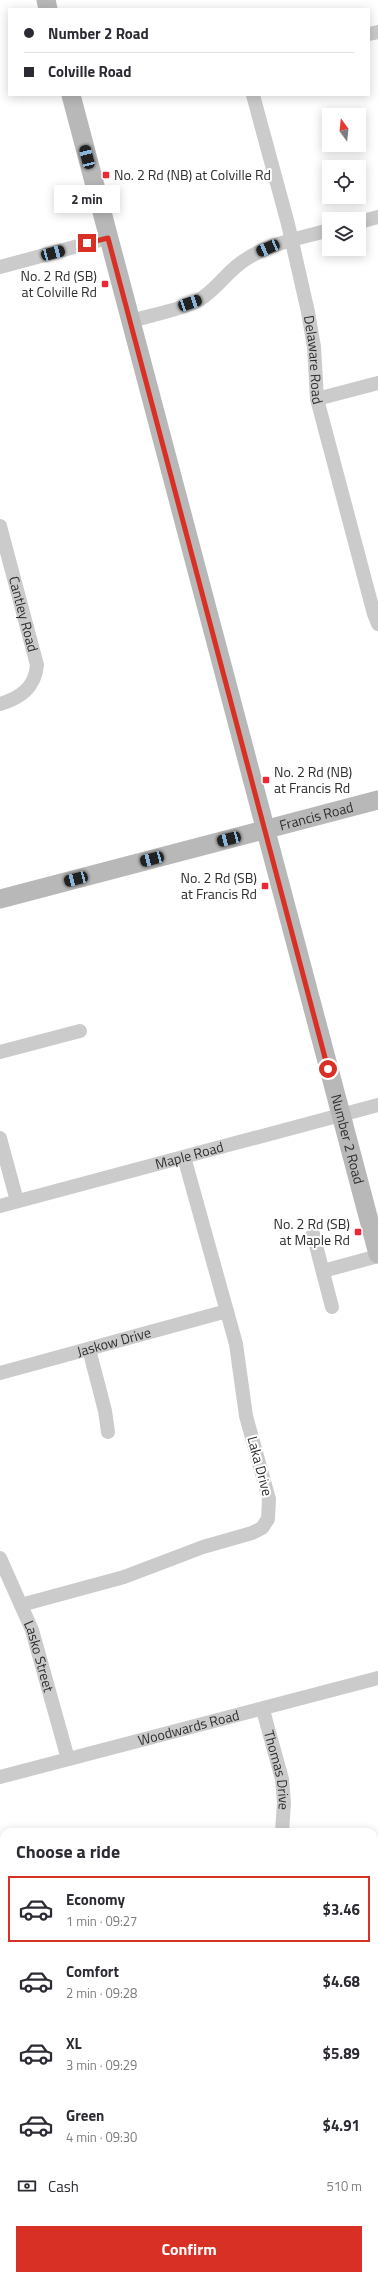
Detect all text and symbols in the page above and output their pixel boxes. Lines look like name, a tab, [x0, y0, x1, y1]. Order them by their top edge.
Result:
text: Number 2 Road	[48, 22, 149, 45]
text: Colville Road	[48, 60, 132, 83]
north arrow	[322, 108, 366, 152]
map controls	[322, 108, 366, 256]
car	[78, 144, 96, 170]
button: locate	[322, 160, 366, 204]
place label: No. 2 Rd (NB) at Colville Rd	[114, 164, 271, 185]
marker: No. 2 Rd (NB) at Colville Rd	[101, 170, 111, 180]
callout: 2 min	[54, 185, 120, 213]
text: 2 min	[71, 189, 103, 209]
button: layers	[322, 212, 366, 256]
route end	[78, 234, 96, 252]
car	[255, 238, 281, 258]
car	[40, 244, 66, 262]
place label: No. 2 Rd (SB) at Colville Rd	[21, 265, 97, 302]
marker: No. 2 Rd (SB) at Colville Rd	[100, 279, 110, 289]
car	[177, 293, 203, 313]
street label: Delaware Road	[299, 314, 329, 406]
street label: Cantley Road	[4, 574, 44, 654]
place label: No. 2 Rd (NB) at Francis Rd	[274, 761, 352, 798]
marker: No. 2 Rd (NB) at Francis Rd	[261, 775, 271, 785]
street label: Francis Road	[277, 796, 355, 835]
car	[216, 830, 242, 848]
car	[139, 850, 165, 868]
place label: No. 2 Rd (SB) at Francis Rd	[181, 867, 257, 904]
car	[63, 870, 89, 888]
marker: No. 2 Rd (SB) at Francis Rd	[260, 881, 270, 891]
route start	[319, 1060, 337, 1078]
street label: Number 2 Road	[326, 1092, 370, 1186]
street label: Maple Road	[153, 1136, 226, 1174]
place label: No. 2 Rd (SB) at Maple Rd	[274, 1213, 350, 1250]
marker: No. 2 Rd (SB) at Maple Rd	[353, 1227, 363, 1237]
street label: Jaskow Drive	[74, 1321, 153, 1362]
street label: Laka Drive	[242, 1434, 279, 1498]
street label: Lasko Street	[19, 1617, 60, 1694]
street label: Woodwards Road	[136, 1704, 241, 1750]
street label: Thomas Drive	[259, 1728, 295, 1811]
text: Choose a ride	[16, 1838, 120, 1865]
text: Economy	[66, 1888, 125, 1911]
icon: car	[18, 1891, 54, 1927]
text: $3.46	[323, 1898, 360, 1921]
text: 1 min · 09:27	[66, 1911, 137, 1931]
text: Comfort	[66, 1960, 119, 1983]
icon: car	[18, 1963, 54, 1999]
text: $4.68	[323, 1970, 360, 1993]
text: 2 min · 09:28	[66, 1983, 137, 2003]
text: XL	[66, 2032, 82, 2055]
icon: car	[18, 2035, 54, 2071]
text: $5.89	[323, 2042, 360, 2065]
text: 3 min · 09:29	[66, 2055, 137, 2075]
text: Green	[66, 2104, 104, 2127]
icon: car	[18, 2107, 54, 2143]
text: $4.91	[323, 2114, 360, 2137]
text: 4 min · 09:30	[66, 2127, 137, 2147]
icon: cash	[16, 2175, 38, 2197]
text: Cash	[48, 2175, 79, 2198]
text: 510 m	[326, 2176, 362, 2196]
button: Confirm	[16, 2226, 362, 2272]

